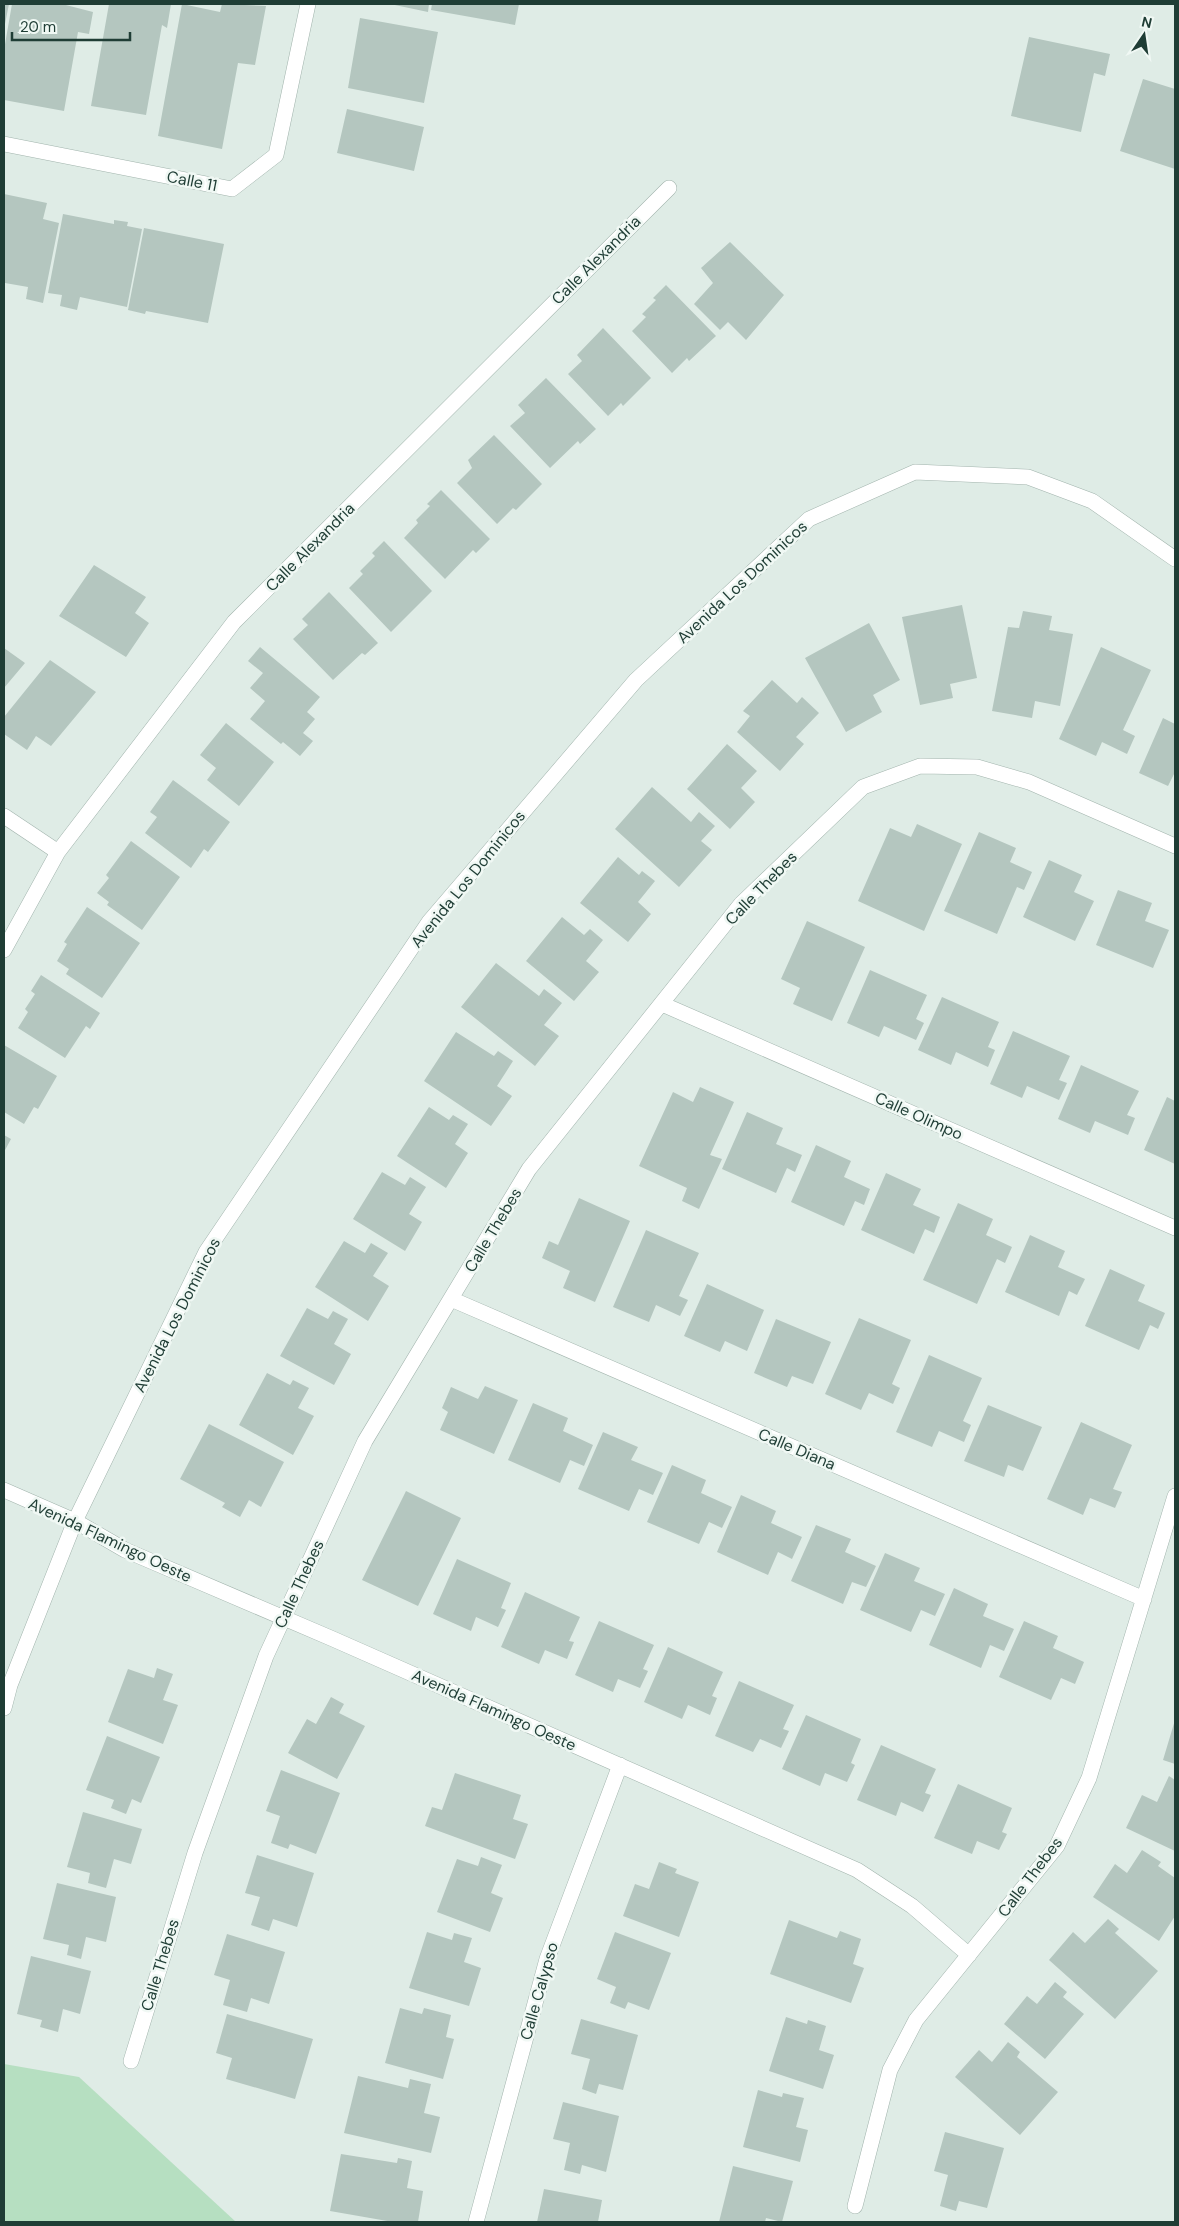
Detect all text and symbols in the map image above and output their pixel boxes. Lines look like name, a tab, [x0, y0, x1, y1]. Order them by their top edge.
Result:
scale bar	[12, 10, 130, 42]
north arrow	[1119, 10, 1169, 60]
text: N	[1140, 12, 1154, 32]
text: 20 m	[20, 17, 56, 37]
street label: Calle 11	[165, 166, 219, 196]
street label: Calle Alexandria	[547, 211, 645, 309]
street label: Calle Alexandria	[261, 498, 359, 596]
street label: Avenida Los Dominicos	[672, 516, 812, 648]
street label: Avenida Los Dominicos	[406, 806, 530, 952]
street label: Calle Thebes	[720, 847, 802, 929]
street label: Calle Olimpo	[872, 1087, 966, 1145]
street label: Calle Thebes	[460, 1184, 526, 1276]
street label: Avenida Los Dominicos	[129, 1234, 225, 1396]
street label: Calle Diana	[755, 1423, 839, 1475]
street label: Avenida Flamingo Oeste	[25, 1493, 195, 1587]
street label: Calle Thebes	[269, 1536, 329, 1632]
street label: Avenida Flamingo Oeste	[409, 1664, 579, 1756]
street label: Calle Thebes	[993, 1833, 1067, 1921]
street label: Calle Thebes	[136, 1916, 184, 2014]
street label: Calle Calypso	[515, 1940, 563, 2042]

